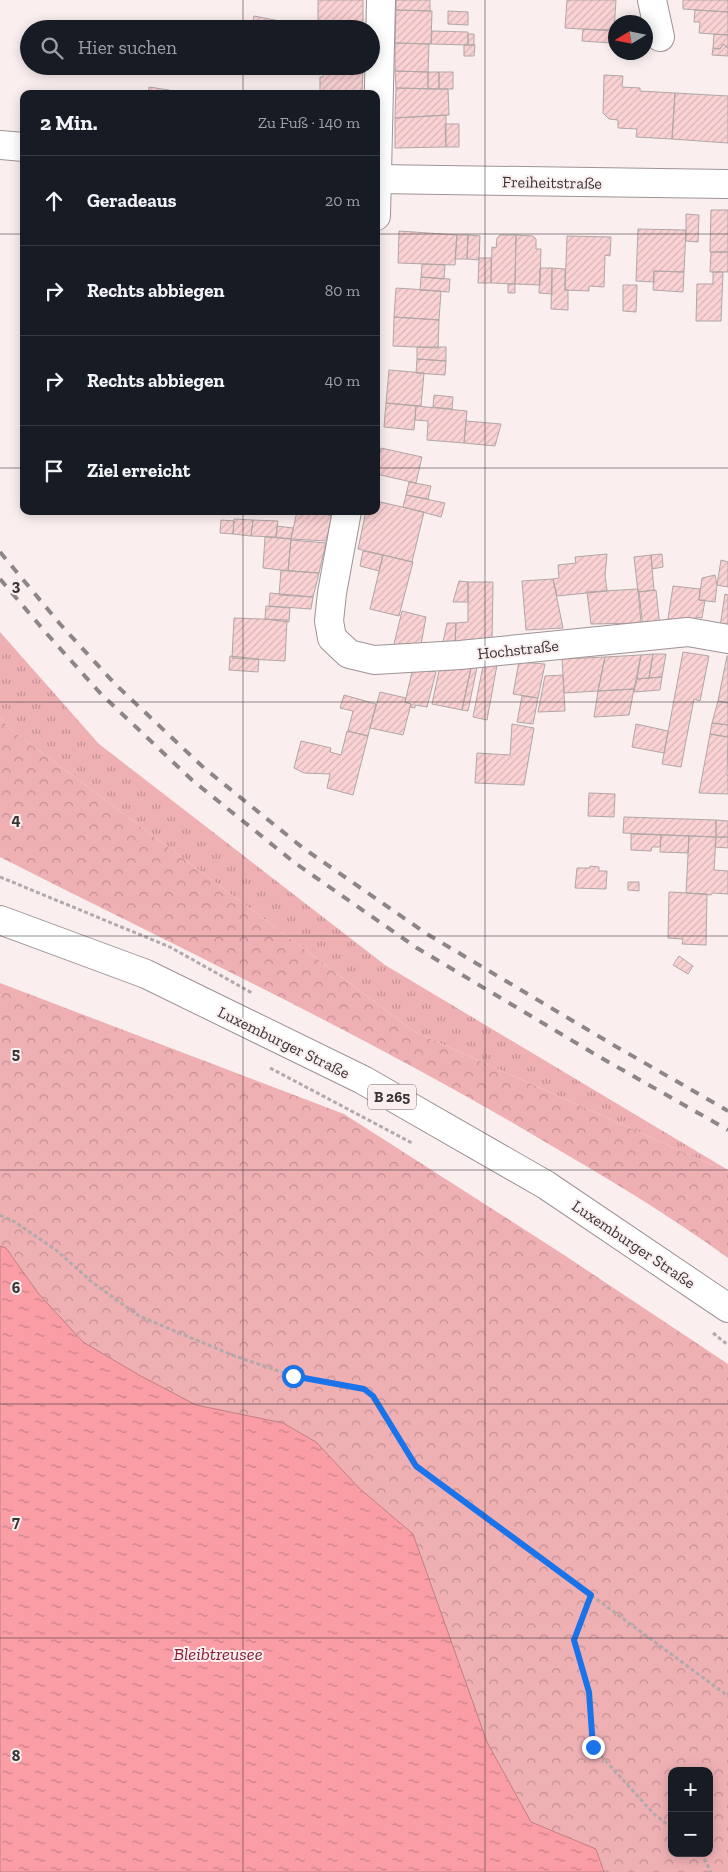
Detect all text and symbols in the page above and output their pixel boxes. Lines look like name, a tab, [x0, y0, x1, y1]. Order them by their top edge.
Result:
north arrow	[608, 15, 653, 60]
search box	[20, 20, 380, 75]
icon: search	[38, 34, 66, 62]
text: Hier suchen	[78, 36, 177, 59]
text: 2 Min.	[40, 110, 97, 135]
text: Zu Fuß · 140 m	[258, 113, 360, 132]
street label: Freiheitstraße	[502, 172, 602, 193]
icon: ahead	[40, 187, 68, 215]
text: Geradeaus	[87, 189, 177, 212]
text: 20 m	[325, 191, 360, 210]
icon: right	[40, 277, 68, 305]
text: Rechts abbiegen	[87, 279, 225, 302]
text: 80 m	[325, 281, 360, 300]
icon: right	[40, 367, 68, 395]
text: Rechts abbiegen	[87, 369, 225, 392]
text: 40 m	[325, 371, 360, 390]
icon: arrive	[40, 457, 68, 485]
text: Ziel erreicht	[87, 459, 190, 482]
text: 3	[12, 576, 21, 595]
street label: Hochstraße	[476, 636, 560, 663]
text: 4	[11, 810, 21, 829]
street label: Luxemburger Straße	[215, 1002, 353, 1083]
text: 5	[12, 1044, 20, 1063]
road number: B 265	[368, 1084, 416, 1110]
street label: Luxemburger Straße	[569, 1196, 699, 1293]
text: 6	[12, 1278, 21, 1297]
route start	[282, 1365, 305, 1388]
text: 7	[12, 1512, 20, 1531]
water label: Bleibtreusee	[173, 1643, 263, 1665]
route end	[582, 1736, 605, 1759]
text: 8	[12, 1746, 21, 1765]
map controls	[668, 1767, 713, 1857]
button: +	[668, 1767, 713, 1812]
button: −	[668, 1812, 713, 1857]

